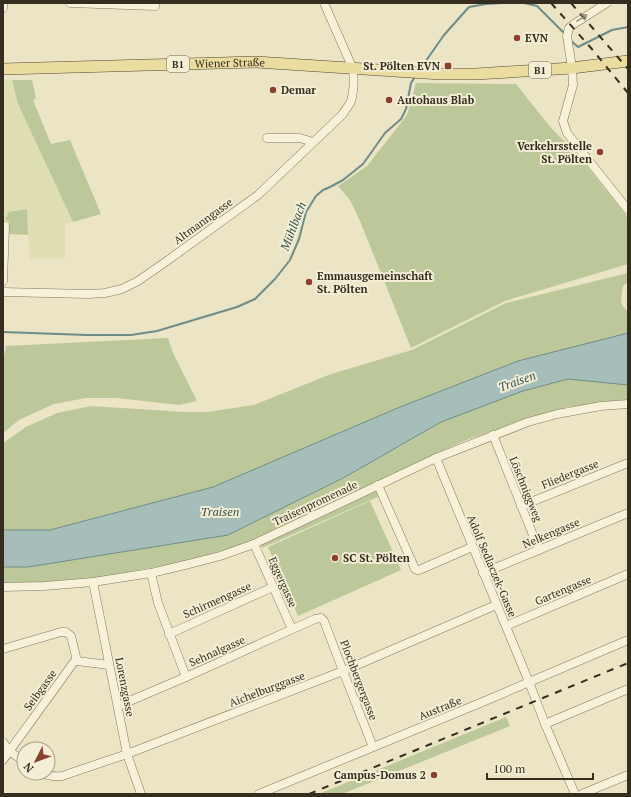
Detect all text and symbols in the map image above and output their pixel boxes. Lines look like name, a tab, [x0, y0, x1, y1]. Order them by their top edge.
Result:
one-way arrow	[576, 14, 588, 22]
place label: EVN	[525, 31, 549, 45]
marker: EVN	[512, 33, 522, 43]
street label: Wiener Straße	[194, 55, 266, 71]
road number: B1	[167, 56, 189, 72]
place label: St. Pölten EVN	[363, 59, 441, 73]
marker: St. Pölten EVN	[443, 61, 453, 71]
road number: B1	[529, 62, 551, 78]
place label: Demar	[281, 83, 316, 97]
marker: Demar	[268, 85, 278, 95]
place label: Autohaus Blab	[397, 93, 475, 107]
marker: Autohaus Blab	[384, 95, 394, 105]
place label: Verkehrsstelle St. Pölten	[517, 139, 592, 166]
marker: Verkehrsstelle St. Pölten	[595, 147, 605, 157]
street label: Altmanngasse	[171, 195, 236, 247]
water label: Mühlbach	[276, 199, 309, 253]
place label: Emmausgemeinschaft St. Pölten	[317, 269, 433, 296]
marker: Emmausgemeinschaft St. Pölten	[304, 277, 314, 287]
water label: Traisen	[496, 367, 538, 395]
street label: Löschniggweg	[507, 454, 546, 524]
street label: Fliedergasse	[539, 456, 601, 492]
street label: Traisenpromenade	[270, 477, 360, 529]
water label: Traisen	[201, 504, 239, 519]
street label: Adolf Sedlaczek-Gasse	[464, 513, 520, 620]
street label: Nelkengasse	[520, 514, 582, 551]
place label: SC St. Pölten	[343, 551, 410, 565]
marker: SC St. Pölten	[330, 553, 340, 563]
street label: Eggergasse	[266, 554, 301, 610]
street label: Gartengasse	[533, 572, 594, 608]
street label: Schirmengasse	[181, 579, 254, 621]
street label: Sehnalgasse	[187, 632, 248, 670]
street label: Plochbergergasse	[337, 638, 381, 723]
street label: Lorenzgasse	[112, 656, 138, 718]
street label: Seibgasse	[20, 666, 60, 713]
street label: Aichelburggasse	[227, 668, 307, 710]
street label: Austraße	[417, 693, 464, 723]
north arrow	[16, 741, 56, 781]
scale bar	[487, 755, 593, 781]
text: N	[20, 759, 37, 775]
text: 100 m	[493, 761, 526, 776]
place label: Campus-Domus 2	[334, 768, 426, 782]
marker: Campus-Domus 2	[429, 770, 439, 780]

